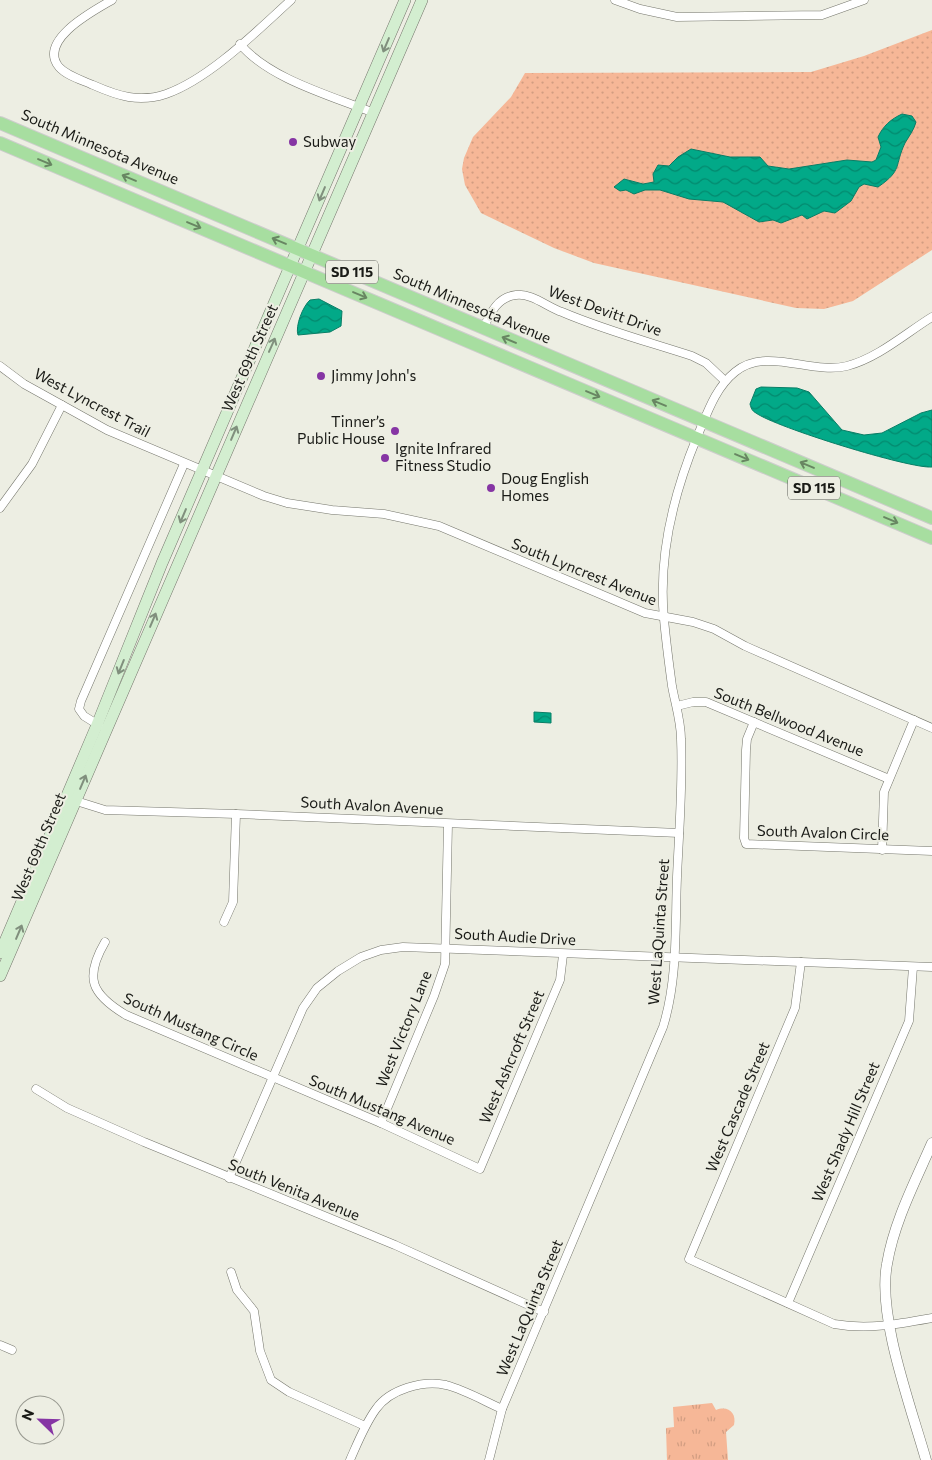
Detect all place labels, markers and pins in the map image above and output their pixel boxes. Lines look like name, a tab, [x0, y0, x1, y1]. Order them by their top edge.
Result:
place label: Subway	[303, 132, 356, 150]
marker: Subway	[287, 136, 299, 148]
place label: Jimmy John's	[331, 366, 416, 384]
marker: Jimmy John's	[315, 370, 327, 382]
place label: Tinner’s Public House	[297, 412, 385, 447]
marker: Tinner’s Public House	[389, 425, 401, 437]
place label: Ignite Infrared Fitness Studio	[395, 439, 491, 474]
marker: Ignite Infrared Fitness Studio	[379, 452, 391, 464]
place label: Doug English Homes	[501, 469, 589, 504]
marker: Doug English Homes	[485, 482, 497, 494]

